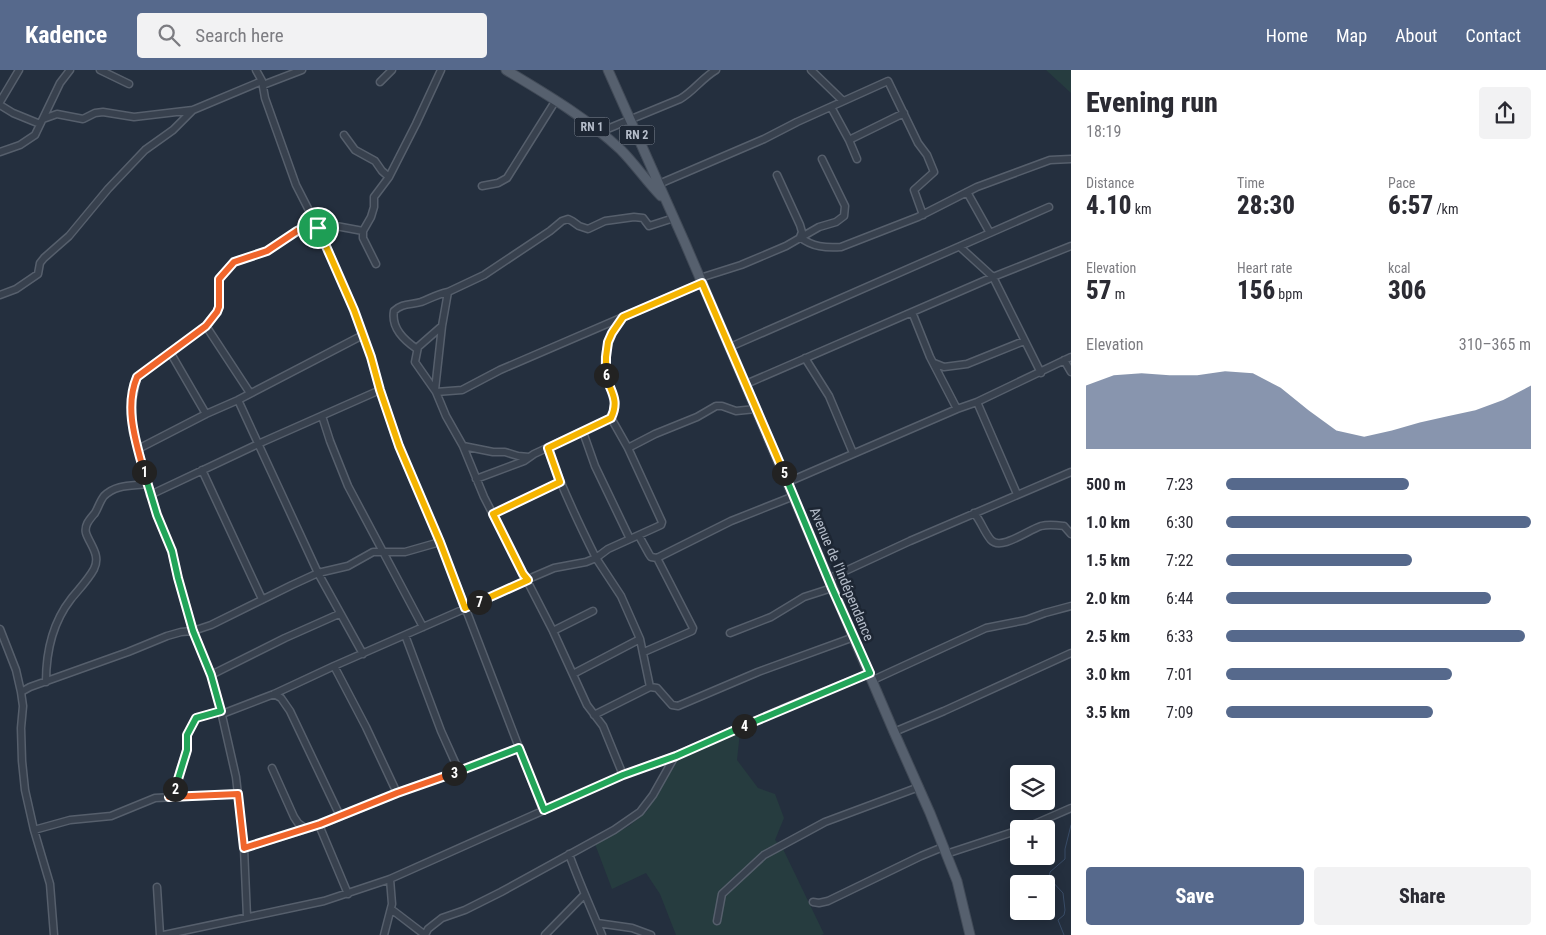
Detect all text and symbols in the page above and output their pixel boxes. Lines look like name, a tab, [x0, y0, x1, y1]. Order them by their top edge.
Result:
search box	[137, 13, 487, 58]
text: Kadence	[25, 21, 107, 49]
icon: search	[155, 21, 183, 49]
text: Search here	[195, 24, 284, 47]
text: Home	[1266, 25, 1308, 46]
text: Map	[1336, 25, 1367, 46]
text: About	[1395, 25, 1437, 46]
text: Contact	[1465, 25, 1521, 46]
text: Evening run	[1086, 86, 1218, 119]
button: share	[1479, 87, 1531, 139]
road number: RN 1	[574, 118, 610, 136]
text: 18:19	[1086, 122, 1121, 141]
road number: RN 2	[620, 126, 654, 144]
text: Distance	[1086, 175, 1134, 191]
text: Time	[1237, 175, 1265, 191]
text: Pace	[1388, 175, 1415, 191]
text: 4.10	[1086, 191, 1132, 220]
text: 28:30	[1237, 191, 1295, 220]
text: 6:57	[1388, 191, 1433, 220]
text: km	[1132, 201, 1152, 217]
text: /km	[1433, 201, 1458, 217]
pin	[297, 207, 339, 249]
icon: arrive	[304, 214, 332, 242]
text: Elevation	[1086, 260, 1136, 276]
text: Heart rate	[1237, 260, 1292, 276]
text: kcal	[1388, 260, 1411, 276]
text: 57	[1086, 276, 1111, 305]
text: 156	[1237, 276, 1275, 305]
text: 306	[1388, 276, 1426, 305]
text: m	[1111, 286, 1125, 302]
text: bpm	[1275, 286, 1303, 302]
text: Elevation	[1086, 335, 1144, 354]
text: 310–365 m	[1459, 335, 1531, 354]
pin: 6	[594, 362, 618, 388]
text: 6	[603, 367, 610, 383]
pin: 1	[132, 460, 156, 484]
pin: 5	[772, 460, 796, 486]
text: 1	[141, 464, 148, 480]
text: 5	[781, 465, 788, 481]
text: 500 m	[1086, 475, 1126, 494]
text: 7:23	[1166, 475, 1193, 494]
street label: Avenue de l'Indépendance	[807, 505, 878, 644]
text: 1.0 km	[1086, 513, 1130, 532]
text: 6:30	[1166, 513, 1193, 532]
text: 1.5 km	[1086, 551, 1130, 570]
text: 7:22	[1166, 551, 1193, 570]
text: 2.0 km	[1086, 589, 1130, 608]
text: 6:44	[1166, 589, 1193, 608]
pin: 7	[466, 590, 492, 614]
text: 7	[476, 594, 483, 610]
text: 2.5 km	[1086, 627, 1130, 646]
text: 6:33	[1166, 627, 1193, 646]
text: 3.0 km	[1086, 665, 1130, 684]
text: 7:01	[1166, 665, 1193, 684]
text: 3.5 km	[1086, 703, 1130, 722]
text: 7:09	[1166, 703, 1193, 722]
pin: 4	[732, 714, 756, 738]
text: 4	[741, 718, 748, 734]
pin: 3	[442, 760, 466, 786]
text: 3	[451, 765, 458, 781]
map controls	[1010, 765, 1055, 920]
button: layers	[1010, 765, 1055, 810]
pin: 2	[162, 776, 188, 802]
text: 2	[172, 781, 179, 797]
button: +	[1010, 820, 1055, 865]
button: Save	[1086, 867, 1304, 925]
button: Share	[1314, 867, 1531, 925]
button: −	[1010, 875, 1055, 920]

